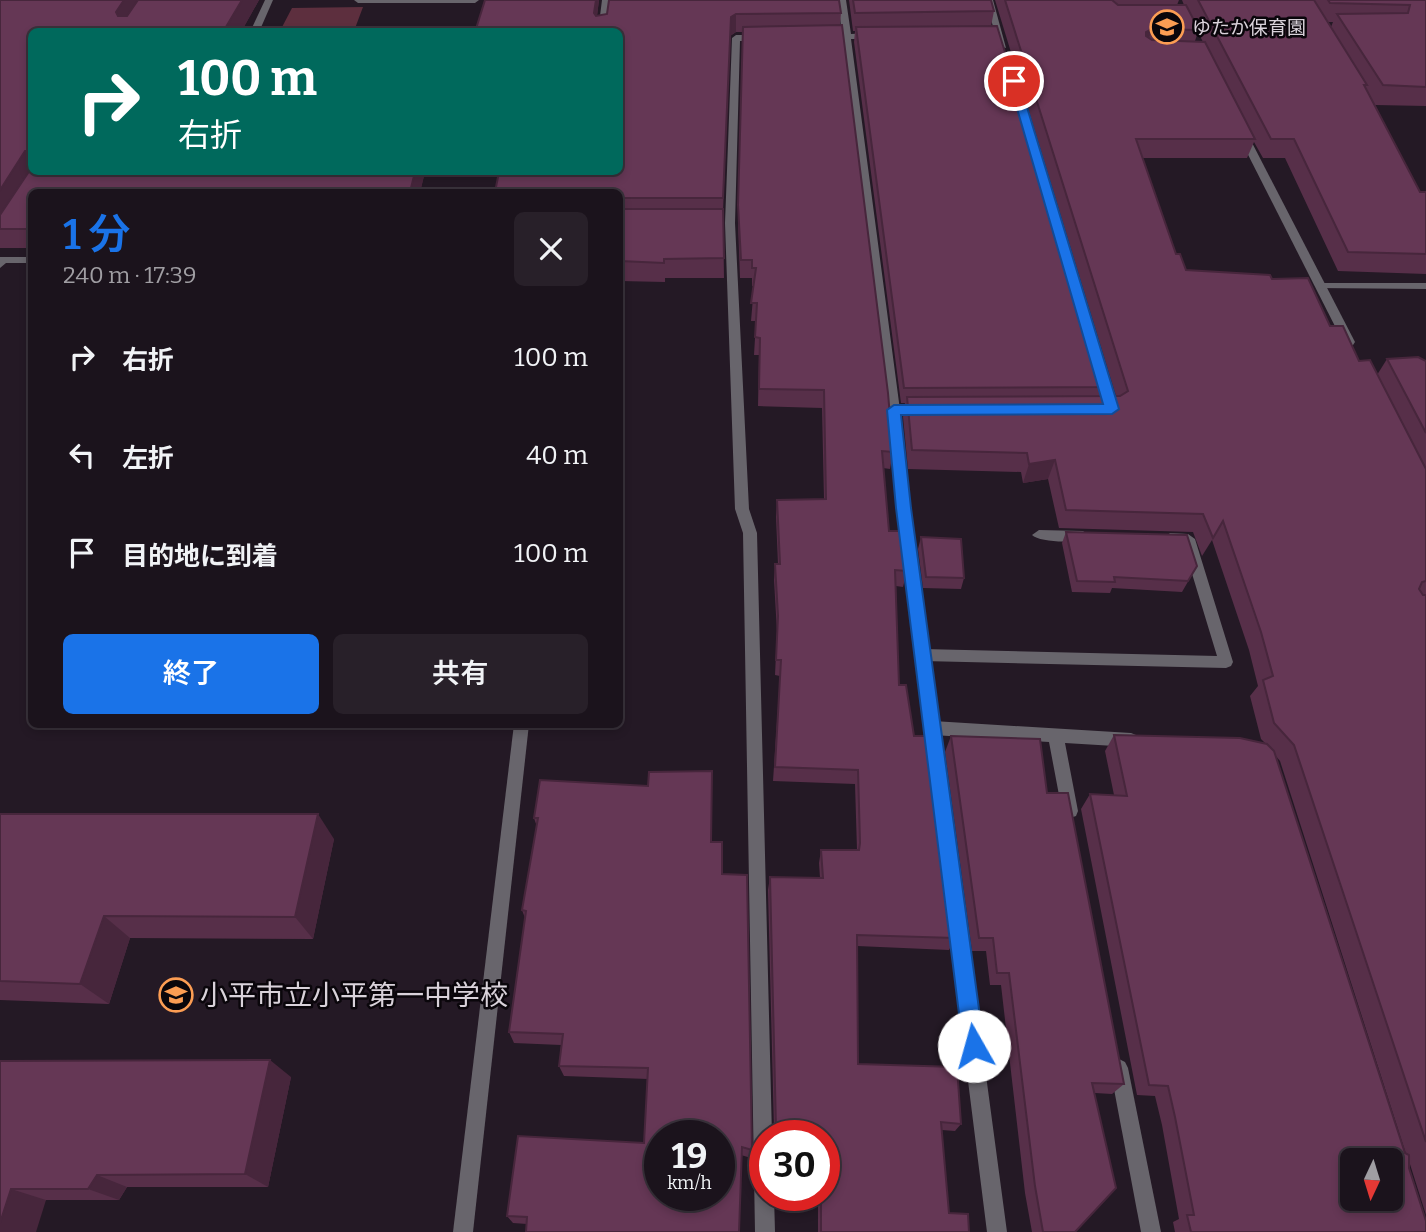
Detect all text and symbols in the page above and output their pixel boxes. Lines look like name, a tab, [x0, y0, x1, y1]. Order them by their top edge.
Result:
school or university icon: ゆたか保育園	[1148, 8, 1186, 46]
place label: ゆたか保育園	[1192, 16, 1306, 39]
text: 100 m	[178, 49, 317, 108]
pin	[984, 51, 1044, 111]
icon: right	[63, 56, 154, 147]
icon: arrive	[995, 62, 1033, 100]
text: 右折	[178, 116, 242, 154]
text: 1 分	[63, 210, 131, 260]
button: close	[514, 212, 588, 286]
text: 240 m · 17:39	[63, 261, 196, 289]
icon: right	[63, 338, 101, 376]
text: 100 m	[514, 342, 588, 373]
text: 右折	[122, 345, 174, 376]
icon: left	[63, 436, 101, 474]
text: 40 m	[526, 440, 588, 471]
text: 左折	[122, 443, 174, 474]
icon: arrive	[63, 534, 101, 572]
text: 100 m	[514, 538, 588, 569]
text: 目的地に到着	[122, 541, 278, 572]
button: 終了	[63, 634, 319, 714]
button: 共有	[333, 634, 588, 714]
school or university icon: 小平市立小平第一中学校	[157, 976, 195, 1014]
place label: 小平市立小平第一中学校	[200, 979, 508, 1012]
position arrow	[937, 1009, 1011, 1083]
speed limit sign: 30	[749, 1120, 840, 1211]
text: 19	[672, 1135, 707, 1177]
north arrow	[1340, 1148, 1404, 1211]
map controls	[1340, 1148, 1403, 1211]
text: km/h	[667, 1172, 712, 1194]

